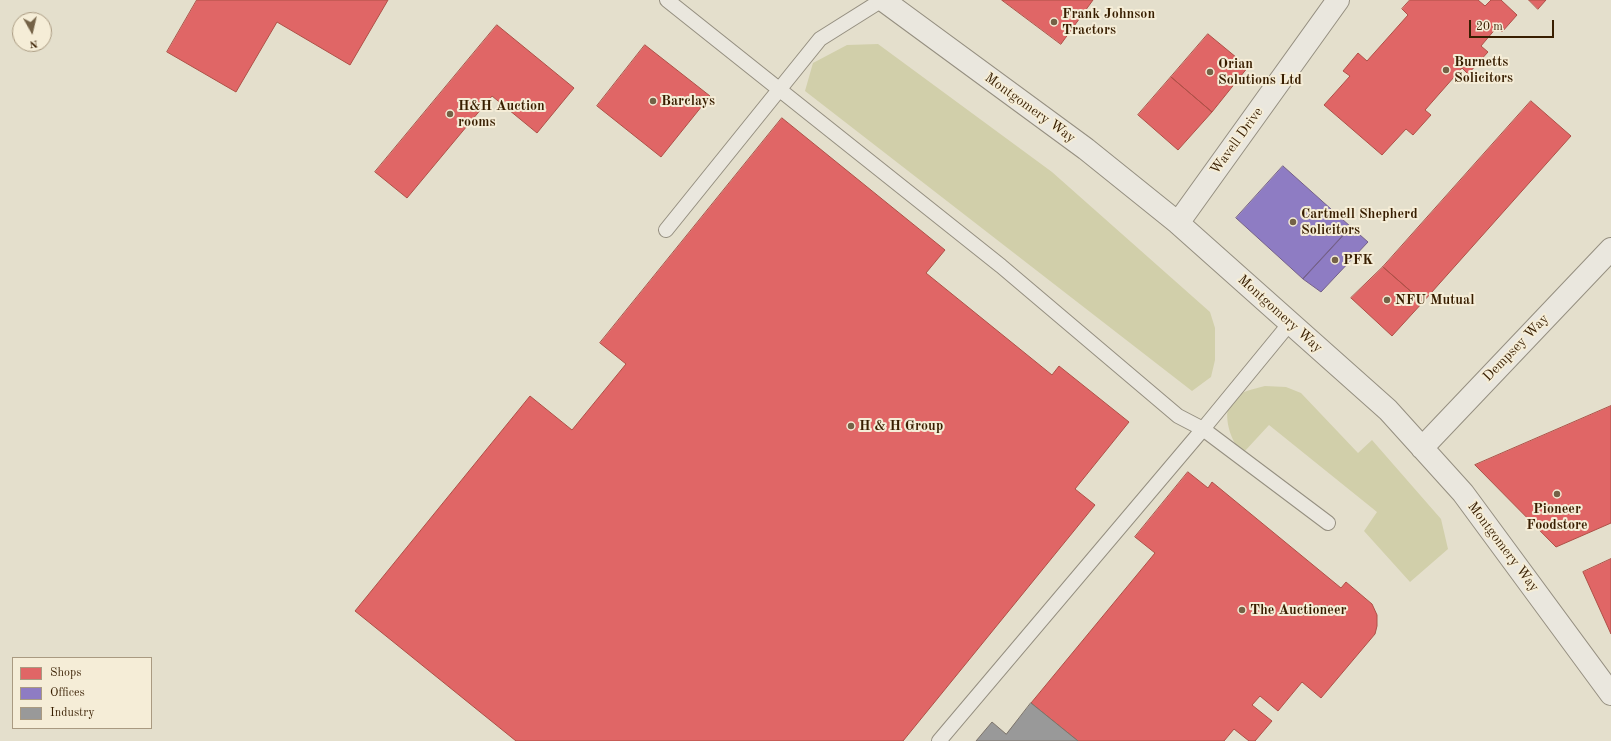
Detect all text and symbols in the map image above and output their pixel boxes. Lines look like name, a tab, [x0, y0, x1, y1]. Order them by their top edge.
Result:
place label: Frank Johnson Tractors	[1062, 6, 1155, 38]
north arrow	[12, 12, 52, 52]
scale bar	[1471, 12, 1556, 38]
marker: Frank Johnson Tractors	[1049, 17, 1059, 27]
text: 20 m	[1476, 21, 1503, 33]
text: N	[29, 37, 39, 49]
place label: Burnetts Solicitors	[1454, 54, 1513, 86]
place label: Orian Solutions Ltd	[1218, 56, 1302, 88]
marker: Burnetts Solicitors	[1441, 65, 1451, 75]
marker: Orian Solutions Ltd	[1205, 67, 1215, 77]
street label: Montgomery Way	[981, 69, 1079, 147]
place label: Barclays	[661, 93, 715, 109]
marker: Barclays	[648, 96, 658, 106]
place label: H&H Auction rooms	[458, 98, 545, 130]
street label: Wavell Drive	[1207, 104, 1267, 178]
marker: H&H Auction rooms	[445, 109, 455, 119]
place label: Cartmell Shepherd Solicitors	[1301, 206, 1418, 238]
marker: Cartmell Shepherd Solicitors	[1288, 217, 1298, 227]
place label: PFK	[1343, 252, 1373, 268]
marker: PFK	[1330, 255, 1340, 265]
street label: Montgomery Way	[1234, 272, 1326, 356]
place label: NFU Mutual	[1395, 292, 1474, 308]
marker: NFU Mutual	[1382, 295, 1392, 305]
street label: Dempsey Way	[1480, 311, 1552, 385]
place label: H & H Group	[859, 418, 943, 434]
marker: H & H Group	[846, 421, 856, 431]
marker: Pioneer Foodstore	[1552, 489, 1562, 499]
street label: Montgomery Way	[1464, 499, 1542, 595]
place label: Pioneer Foodstore	[1526, 501, 1588, 534]
place label: The Auctioneer	[1250, 602, 1347, 618]
marker: The Auctioneer	[1237, 605, 1247, 615]
legend	[12, 657, 152, 729]
text: Shops	[50, 667, 81, 679]
text: Offices	[50, 687, 85, 699]
text: Industry	[50, 707, 95, 719]

